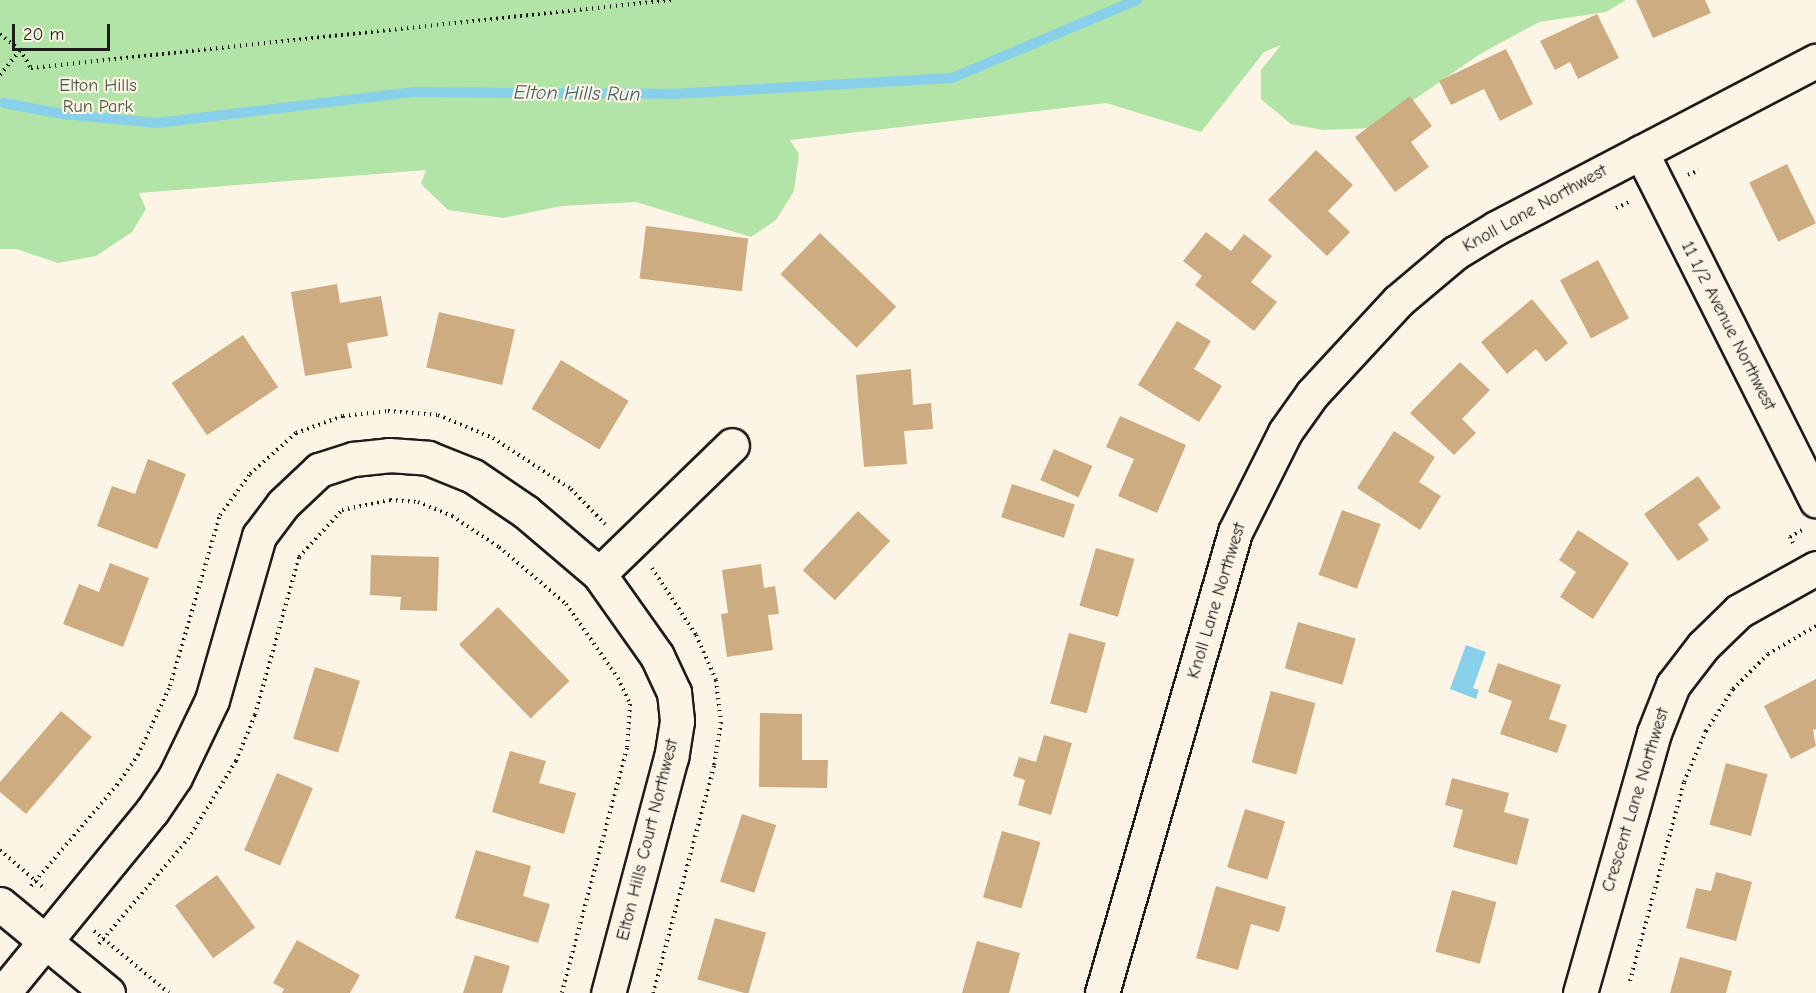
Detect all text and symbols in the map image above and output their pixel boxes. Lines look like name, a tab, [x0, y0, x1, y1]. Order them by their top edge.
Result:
scale bar	[15, 12, 112, 50]
text: 20 m	[23, 24, 64, 45]
park label: Elton Hills Run Park	[59, 76, 137, 118]
water label: Elton Hills Run	[513, 80, 641, 106]
street label: Knoll Lane Northwest	[1459, 160, 1611, 258]
street label: 11 1/2 Avenue Northwest	[1676, 238, 1780, 414]
street label: Knoll Lane Northwest	[1183, 520, 1251, 682]
street label: Crescent Lane Northwest	[1598, 705, 1674, 895]
street label: Elton Hills Court Northwest	[612, 737, 684, 943]

